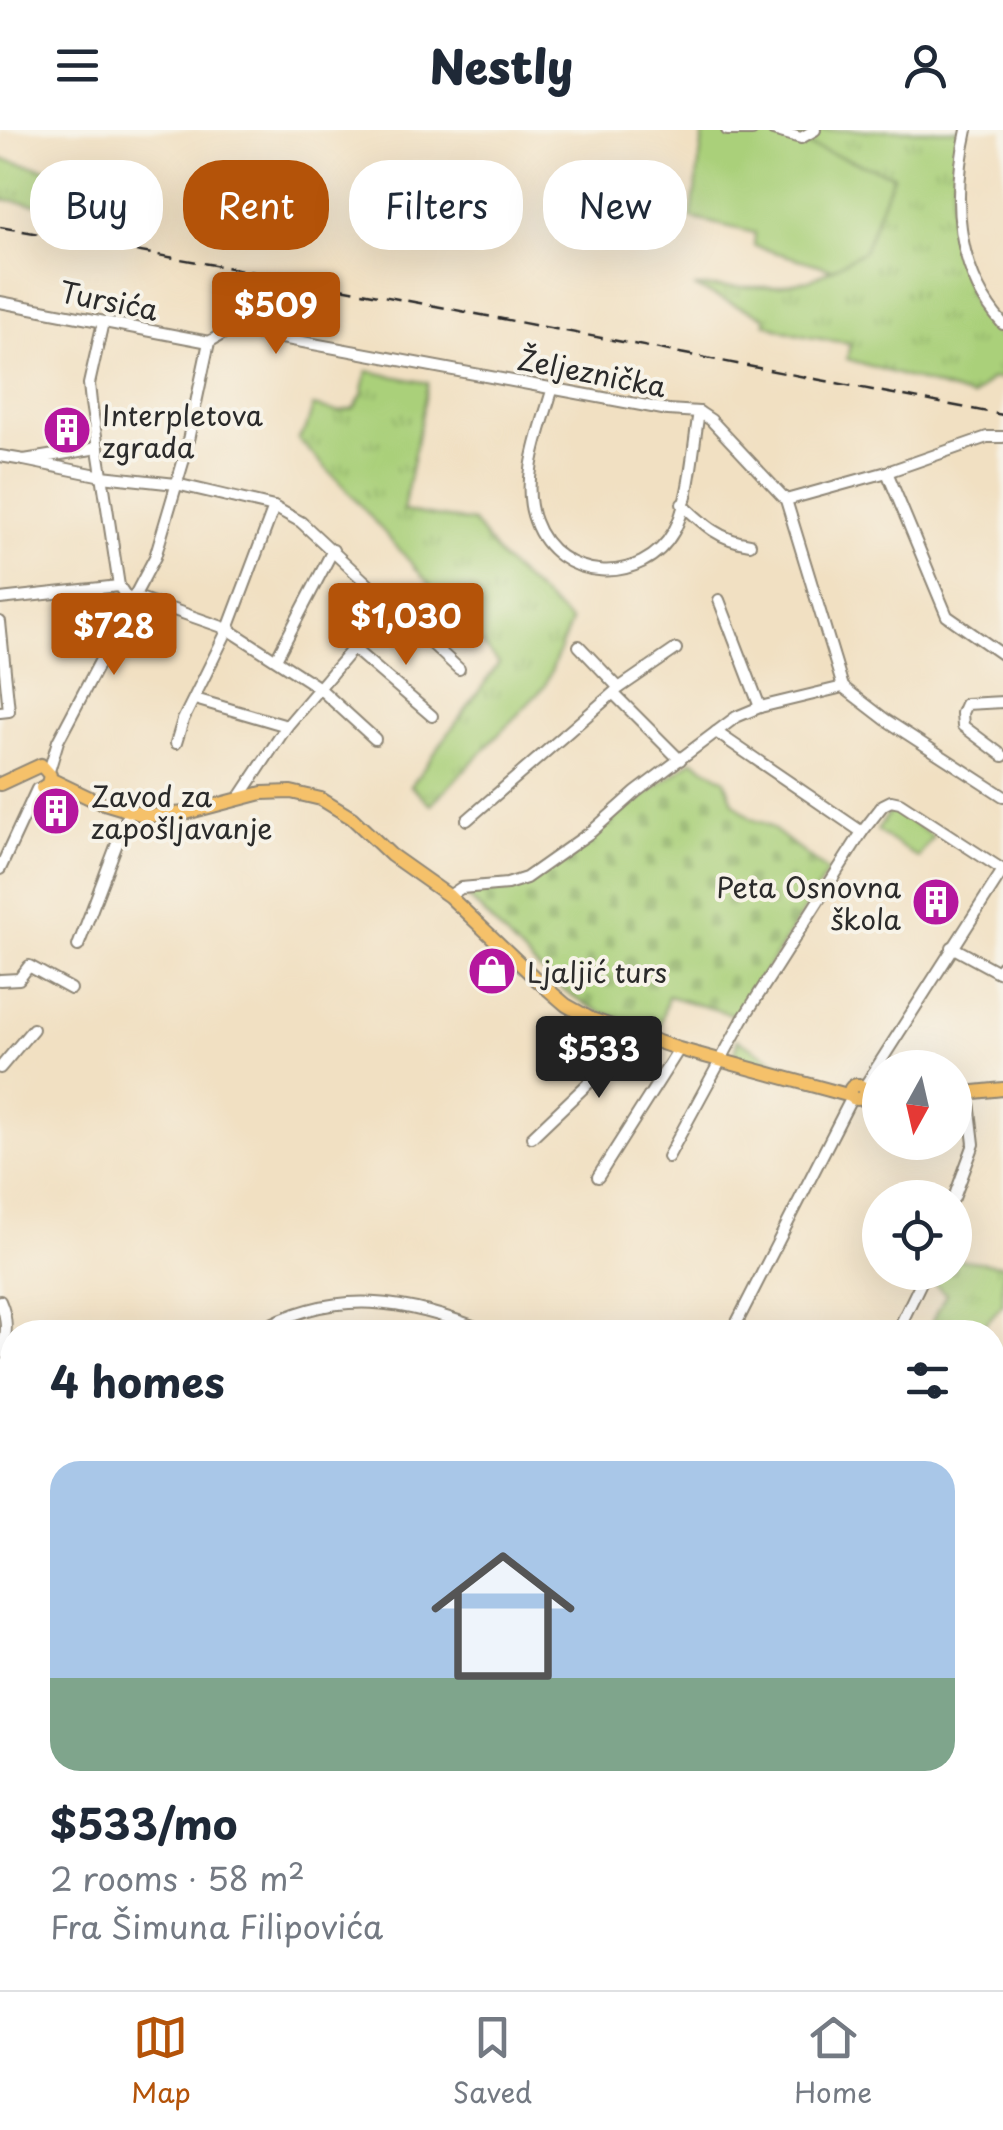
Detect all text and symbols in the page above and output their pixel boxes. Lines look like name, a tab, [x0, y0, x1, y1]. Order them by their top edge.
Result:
text: Nestly	[430, 31, 573, 99]
icon: menu	[50, 38, 105, 93]
icon: person	[898, 38, 953, 93]
chip: Buy	[30, 160, 163, 250]
chip: Rent	[183, 160, 329, 250]
chip: Filters	[349, 160, 523, 250]
chip: New	[543, 160, 687, 250]
street label: Tursića	[56, 269, 162, 331]
pin: $509	[217, 272, 335, 357]
text: $509	[234, 280, 318, 328]
street label: Željeznička	[514, 337, 670, 408]
place label: Interpletova zgrada	[102, 393, 264, 468]
building icon: Interpletova zgrada	[41, 404, 93, 456]
pin: $1,030	[325, 583, 487, 668]
text: $1,030	[350, 591, 462, 639]
pin: $728	[55, 593, 173, 678]
text: $728	[73, 601, 155, 649]
place label: Zavod za zapošljavanje	[91, 774, 273, 849]
building icon: Zavod za zapošljavanje	[30, 785, 82, 837]
place label: Peta Osnovna škola	[716, 865, 902, 940]
building icon: Peta Osnovna škola	[910, 876, 962, 928]
shop icon: Ljaljić turs	[466, 945, 518, 997]
place label: Ljaljić turs	[527, 950, 667, 993]
pin: $533	[540, 1016, 658, 1101]
text: $533	[558, 1024, 640, 1072]
north arrow	[862, 1050, 972, 1160]
map controls	[862, 1050, 972, 1290]
button: locate	[862, 1180, 972, 1290]
text: 4 homes	[50, 1349, 225, 1412]
icon: filters	[900, 1353, 955, 1408]
icon: home	[413, 1526, 593, 1706]
text: $533/mo	[50, 1791, 238, 1854]
text: 2 rooms · 58 m²	[50, 1854, 305, 1902]
text: Fra Šimuna Filipovića	[50, 1902, 383, 1950]
tab: Map	[131, 2010, 191, 2113]
tab: Saved	[453, 2010, 532, 2113]
tab: Home	[794, 2010, 872, 2113]

